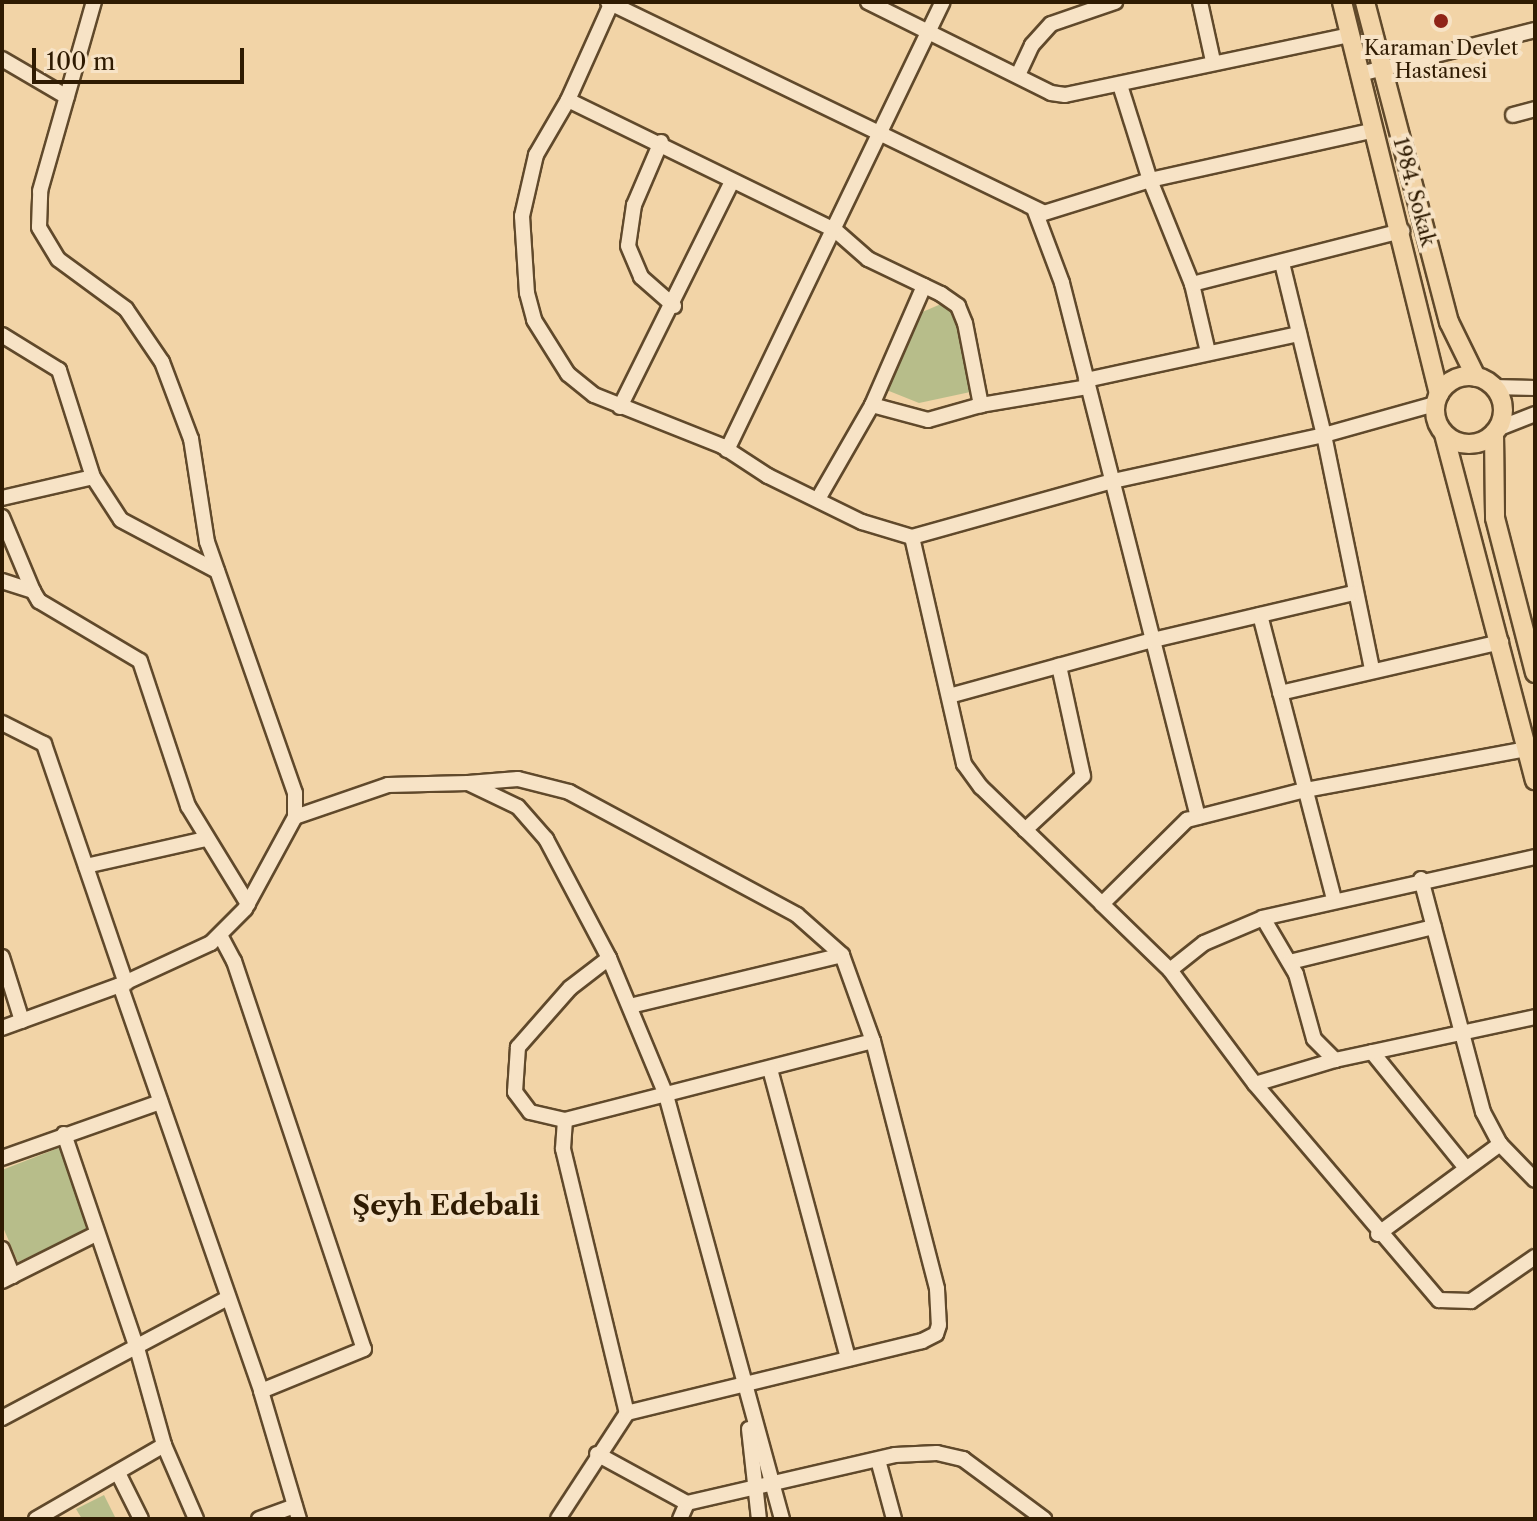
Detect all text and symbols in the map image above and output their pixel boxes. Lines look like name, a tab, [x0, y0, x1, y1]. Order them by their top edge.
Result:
marker: Karaman Devlet Hastanesi	[1430, 10, 1452, 32]
scale bar	[36, 32, 248, 82]
place label: Karaman Devlet Hastanesi	[1364, 36, 1518, 83]
text: 100 m	[46, 47, 115, 76]
street label: 1984. Sokak	[1388, 135, 1440, 249]
district label: Şeyh Edebali	[352, 1188, 540, 1222]

